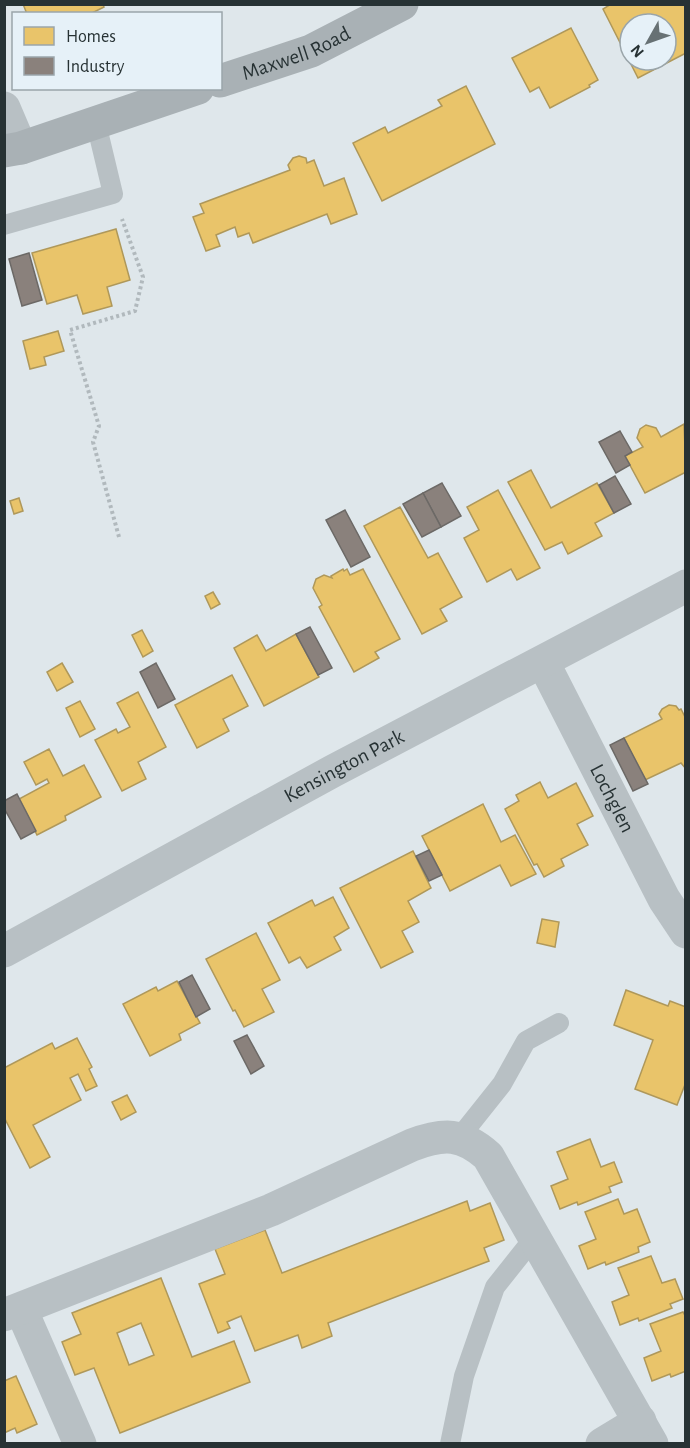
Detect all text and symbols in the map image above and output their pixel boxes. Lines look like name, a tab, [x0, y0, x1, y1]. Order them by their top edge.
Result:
legend	[12, 12, 222, 90]
north arrow	[618, 12, 678, 72]
street label: Maxwell Road	[239, 23, 354, 84]
text: Homes	[66, 28, 116, 46]
text: N	[628, 42, 647, 60]
text: Industry	[66, 58, 125, 76]
street label: Kensington Park	[281, 726, 408, 807]
street label: Lochglen	[586, 761, 638, 836]

